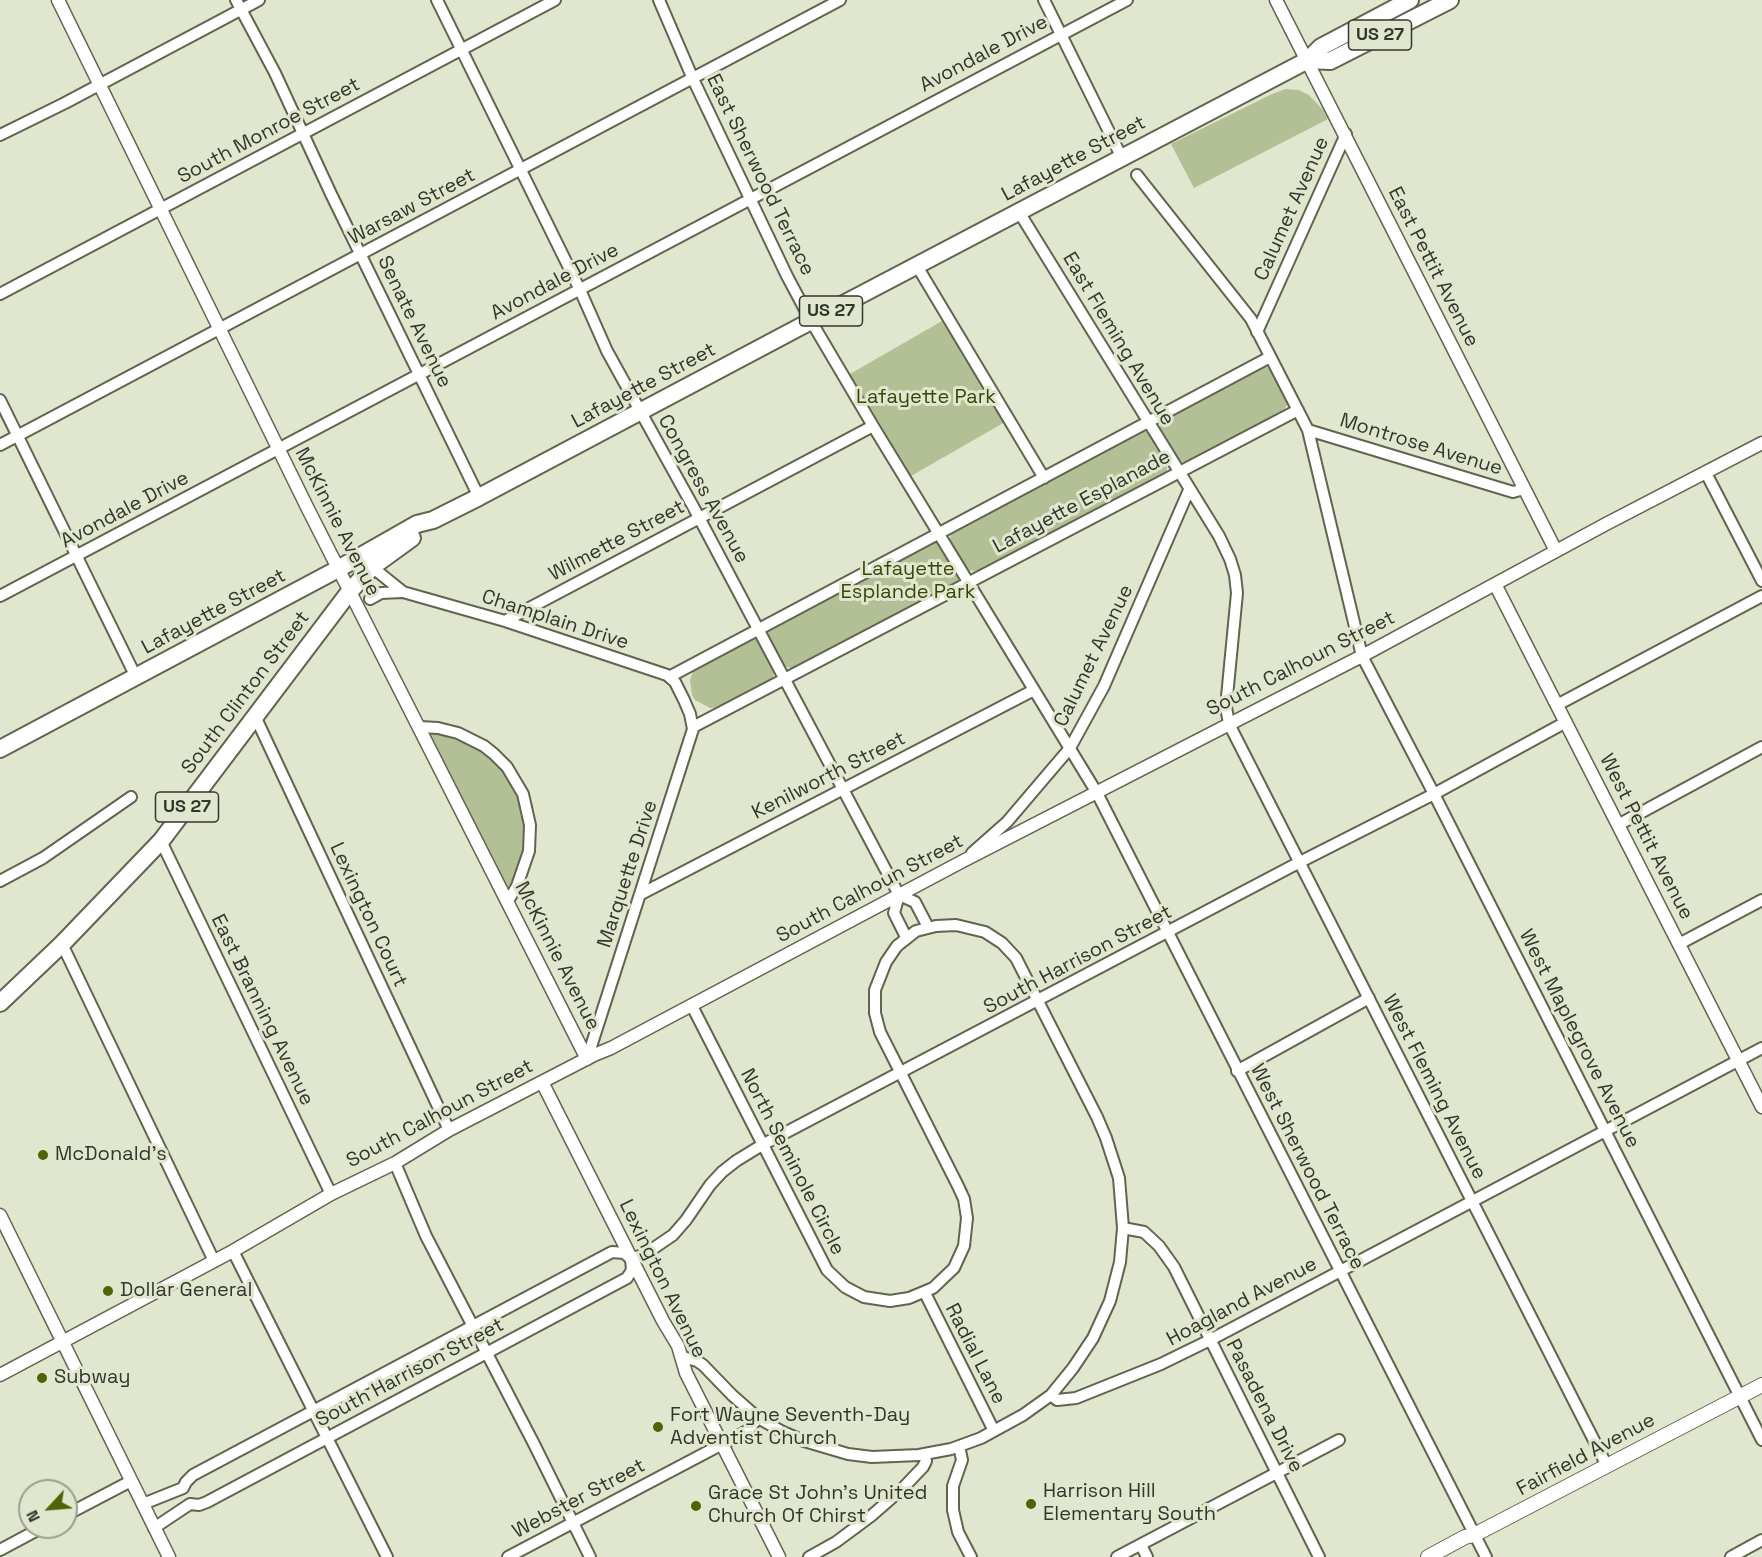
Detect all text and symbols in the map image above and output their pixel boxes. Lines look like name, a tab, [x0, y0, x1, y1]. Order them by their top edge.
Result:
street label: Avondale Drive	[916, 10, 1052, 98]
road number: US 27	[1348, 20, 1412, 50]
street label: East Sherwood Terrace	[701, 70, 819, 280]
street label: South Monroe Street	[174, 73, 364, 189]
street label: Lafayette Street	[998, 111, 1150, 207]
street label: Calumet Avenue	[1249, 133, 1335, 285]
street label: Warsaw Street	[344, 163, 480, 251]
street label: East Pettit Avenue	[1382, 183, 1484, 351]
street label: Avondale Drive	[487, 238, 623, 326]
street label: East Fleming Avenue	[1057, 248, 1179, 430]
street label: Senate Avenue	[372, 252, 456, 392]
road number: US 27	[800, 296, 862, 326]
street label: Lafayette Street	[568, 338, 720, 434]
park label: Lafayette Park	[856, 386, 996, 410]
street label: Montrose Avenue	[1337, 409, 1505, 481]
street label: Congress Avenue	[652, 411, 754, 567]
street label: McKinnie Avenue	[289, 444, 385, 600]
street label: Lafayette Esplanade	[989, 445, 1175, 559]
street label: Avondale Drive	[57, 466, 193, 554]
street label: Wilmette Street	[545, 495, 689, 587]
park label: Lafayette Esplande Park	[841, 558, 975, 605]
street label: Lafayette Street	[138, 564, 290, 660]
street label: Calumet Avenue	[1049, 581, 1139, 731]
street label: Champlain Drive	[478, 585, 632, 655]
street label: South Calhoun Street	[1203, 606, 1399, 722]
street label: South Clinton Street	[177, 607, 315, 779]
street label: Kenilworth Street	[748, 727, 910, 825]
street label: West Pettit Avenue	[1594, 750, 1698, 924]
road number: US 27	[156, 792, 219, 822]
street label: Marquette Drive	[593, 797, 663, 951]
street label: South Calhoun Street	[773, 830, 967, 948]
street label: Lexington Court	[324, 839, 412, 991]
street label: McKinnie Avenue	[509, 878, 605, 1034]
street label: South Harrison Street	[980, 900, 1176, 1020]
street label: East Branning Avenue	[205, 911, 319, 1109]
street label: West Maplegrove Avenue	[1513, 926, 1645, 1152]
street label: West Fleming Avenue	[1377, 991, 1491, 1183]
street label: South Calhoun Street	[343, 1055, 537, 1173]
street label: West Sherwood Terrace	[1245, 1060, 1369, 1274]
street label: North Seminole Circle	[735, 1065, 849, 1259]
place label: McDonald's	[55, 1143, 167, 1167]
marker: McDonald's	[36, 1148, 50, 1162]
street label: Lexington Avenue	[613, 1196, 711, 1362]
street label: Hoagland Avenue	[1163, 1252, 1321, 1352]
place label: Dollar General	[120, 1279, 252, 1303]
marker: Dollar General	[101, 1284, 115, 1298]
street label: Radial Lane	[939, 1300, 1011, 1408]
street label: South Harrison Street	[312, 1313, 508, 1433]
street label: Pasadena Drive	[1220, 1335, 1308, 1477]
place label: Subway	[54, 1366, 131, 1390]
marker: Subway	[35, 1371, 49, 1385]
place label: Fort Wayne Seventh-Day Adventist Church	[670, 1404, 910, 1451]
street label: Fairfield Avenue	[1513, 1408, 1659, 1502]
marker: Fort Wayne Seventh-Day Adventist Church	[651, 1420, 665, 1434]
street label: Webster Street	[509, 1454, 649, 1544]
north arrow	[18, 1479, 78, 1539]
place label: Harrison Hill Elementary South	[1043, 1480, 1216, 1527]
place label: Grace St John's United Church Of Chirst	[708, 1482, 927, 1529]
marker: Harrison Hill Elementary South	[1024, 1497, 1038, 1511]
marker: Grace St John's United Church Of Chirst	[689, 1499, 703, 1513]
text: N	[21, 1507, 45, 1526]

